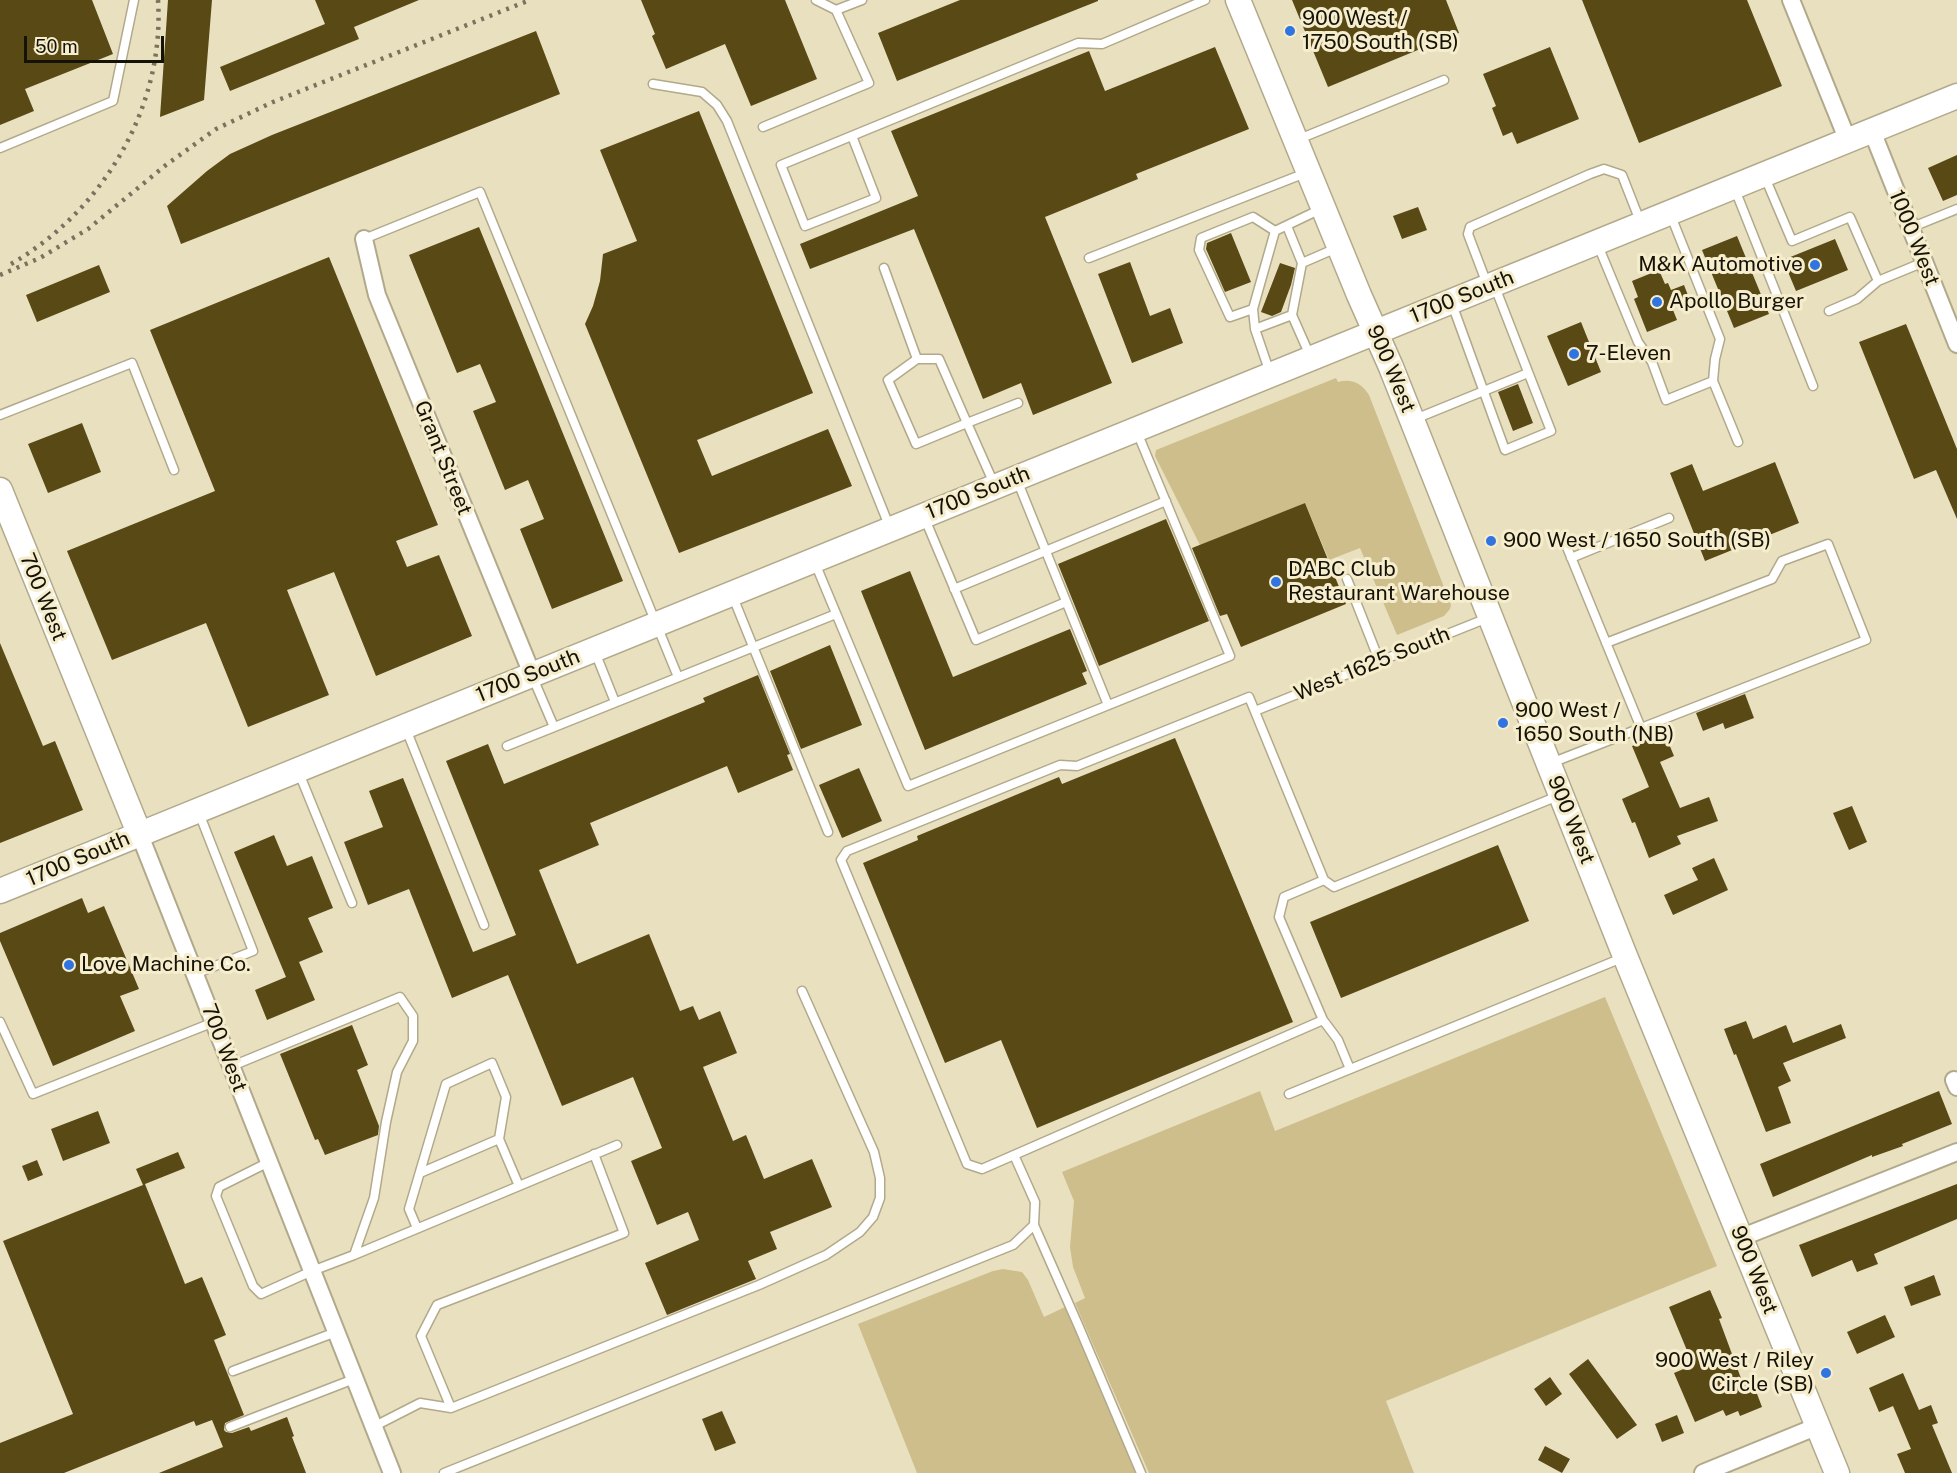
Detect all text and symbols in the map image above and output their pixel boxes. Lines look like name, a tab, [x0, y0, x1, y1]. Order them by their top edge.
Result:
place label: 900 West / 1750 South (SB)	[1302, 6, 1459, 56]
scale bar	[27, 24, 166, 62]
marker: 900 West / 1750 South (SB)	[1283, 24, 1297, 38]
text: 50 m	[35, 36, 78, 57]
street label: 1000 West	[1883, 186, 1945, 290]
place label: M&K Automotive	[1638, 252, 1803, 278]
marker: M&K Automotive	[1808, 258, 1822, 272]
street label: 1700 South	[1406, 265, 1518, 329]
place label: Apollo Burger	[1669, 289, 1804, 315]
marker: Apollo Burger	[1650, 295, 1664, 309]
street label: 900 West	[1361, 321, 1421, 417]
place label: 7-Eleven	[1586, 341, 1671, 367]
marker: 7-Eleven	[1567, 347, 1581, 361]
street label: Grant Street	[409, 397, 477, 519]
street label: 1700 South	[922, 461, 1034, 525]
place label: 900 West / 1650 South (SB)	[1503, 528, 1771, 554]
marker: 900 West / 1650 South (SB)	[1484, 534, 1498, 548]
street label: 700 West	[14, 549, 72, 645]
place label: DABC Club Restaurant Warehouse	[1288, 557, 1510, 607]
marker: DABC Club Restaurant Warehouse	[1269, 575, 1283, 589]
street label: West 1625 South	[1291, 621, 1453, 707]
street label: 1700 South	[472, 644, 584, 708]
place label: 900 West / 1650 South (NB)	[1515, 698, 1674, 748]
marker: 900 West / 1650 South (NB)	[1496, 716, 1510, 730]
street label: 900 West	[1542, 772, 1600, 868]
street label: 1700 South	[23, 826, 133, 892]
place label: Love Machine Co.	[81, 952, 251, 978]
marker: Love Machine Co.	[62, 958, 76, 972]
street label: 700 West	[196, 1000, 252, 1096]
street label: 900 West	[1725, 1222, 1783, 1318]
place label: 900 West / Riley Circle (SB)	[1655, 1348, 1814, 1398]
marker: 900 West / Riley Circle (SB)	[1819, 1366, 1833, 1380]

